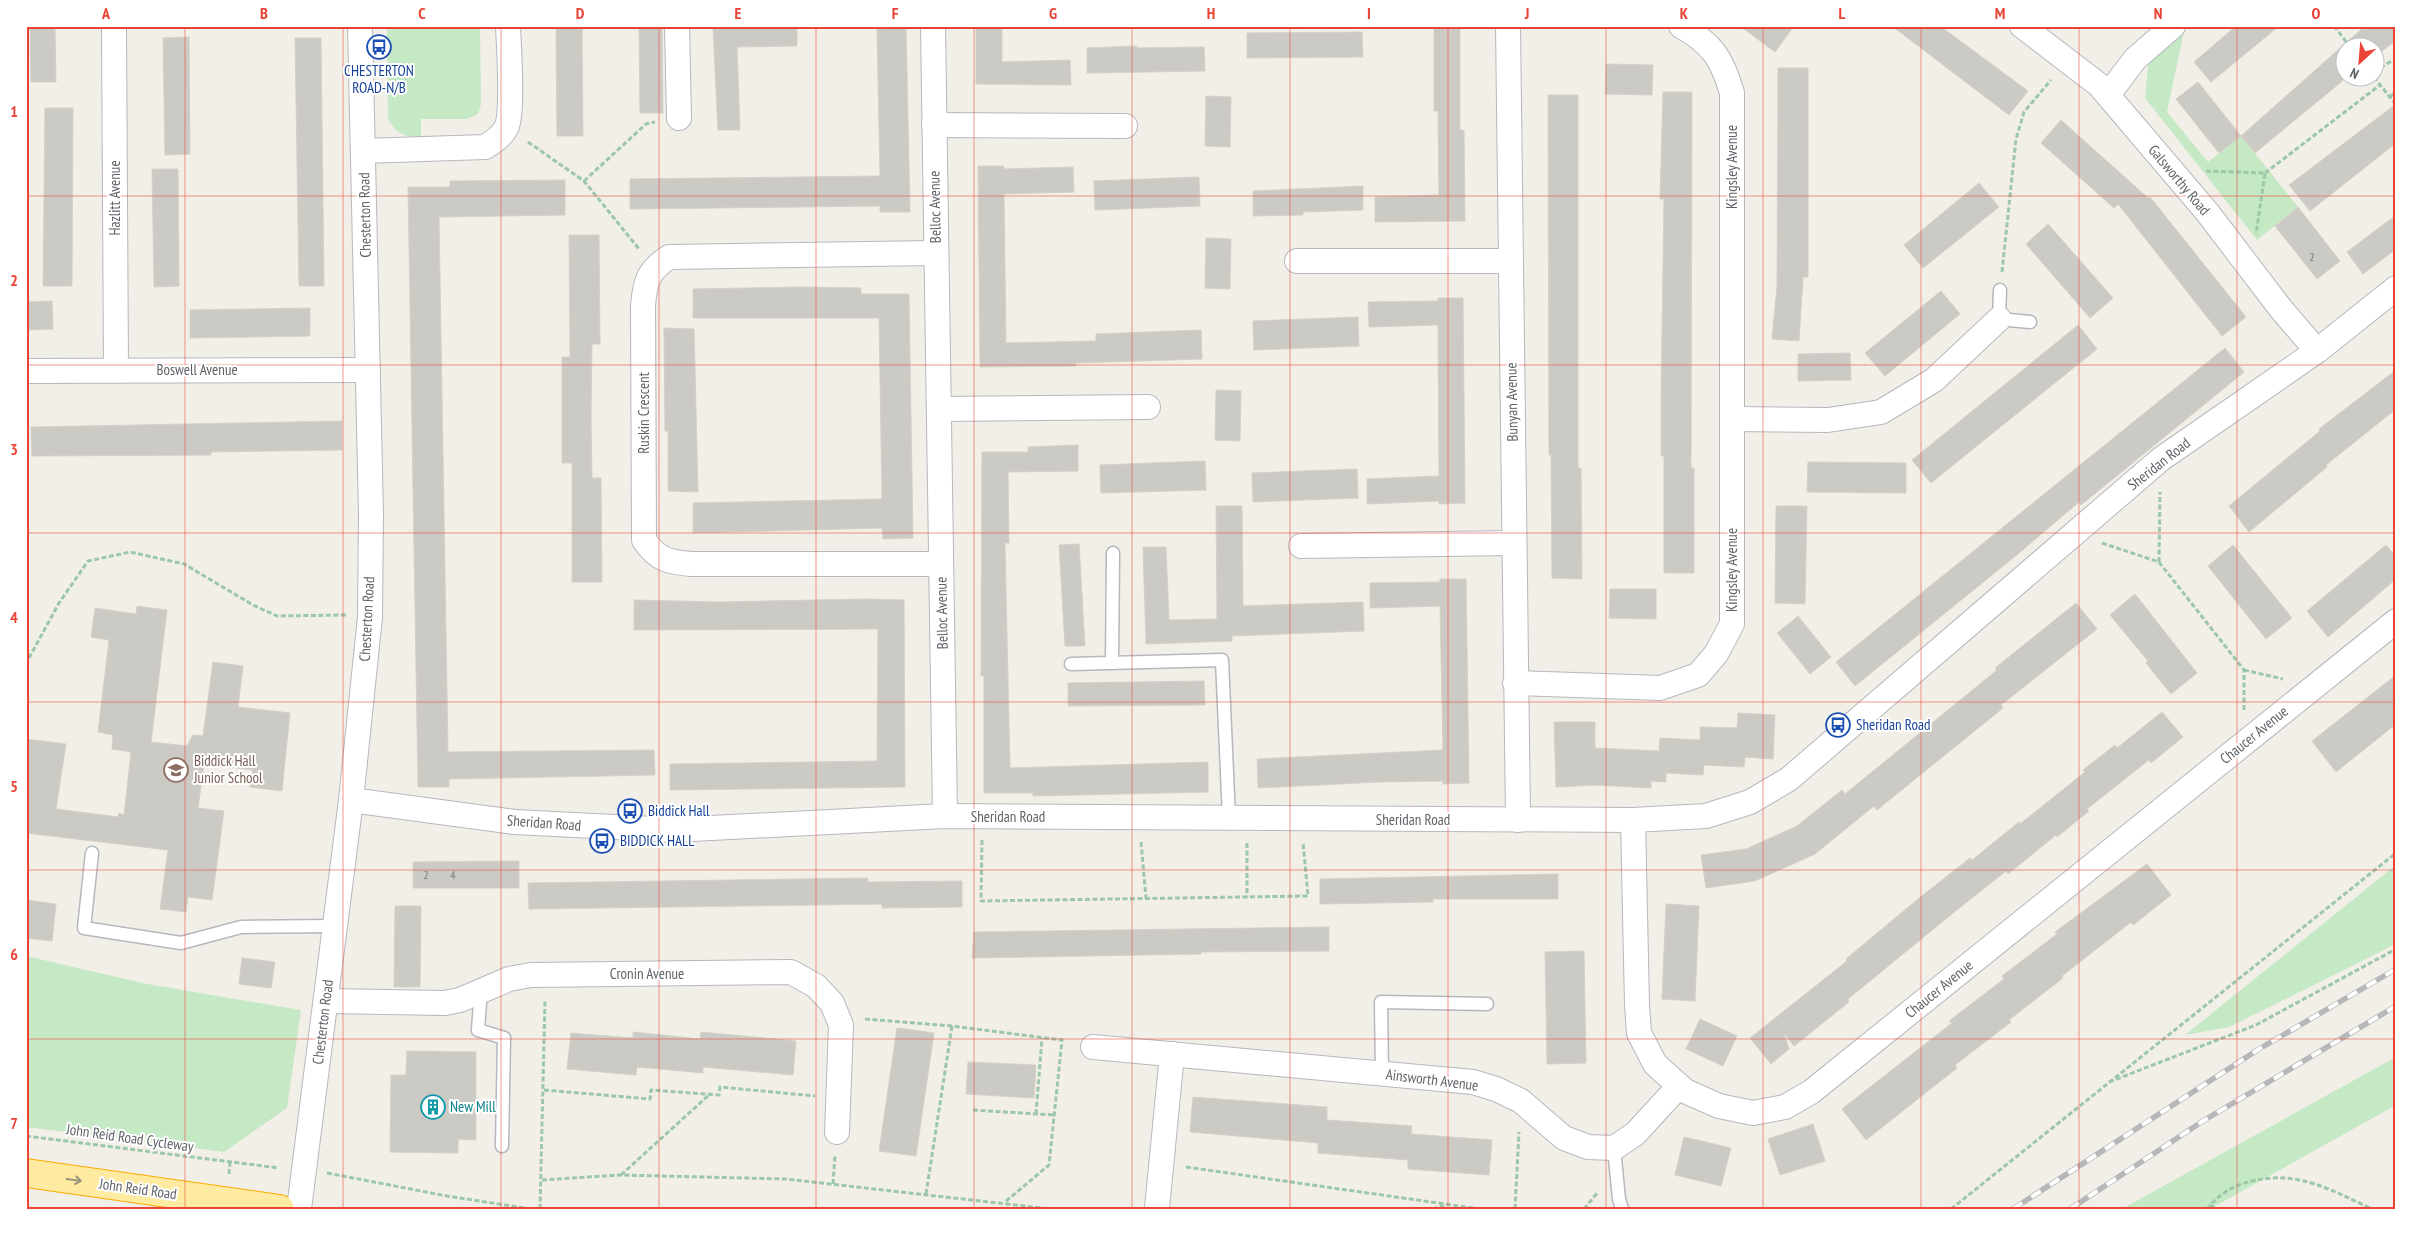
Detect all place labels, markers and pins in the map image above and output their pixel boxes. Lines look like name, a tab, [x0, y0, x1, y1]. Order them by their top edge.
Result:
bus stop icon: CHESTERTON ROAD-N/B	[366, 34, 392, 60]
place label: CHESTERTON ROAD-N/B	[344, 61, 414, 97]
bus stop icon: Sheridan Road	[1825, 712, 1851, 738]
place label: Sheridan Road	[1856, 715, 1930, 734]
place label: Biddick Hall Junior School	[193, 751, 263, 787]
school or university icon: Biddick Hall Junior School	[163, 757, 189, 783]
bus stop icon: Biddick Hall	[617, 798, 643, 824]
place label: Biddick Hall	[648, 801, 710, 820]
bus stop icon: BIDDICK HALL	[589, 828, 615, 854]
place label: BIDDICK HALL	[620, 831, 695, 850]
building icon: New Mill	[420, 1094, 446, 1120]
place label: New Mill	[450, 1097, 496, 1116]

